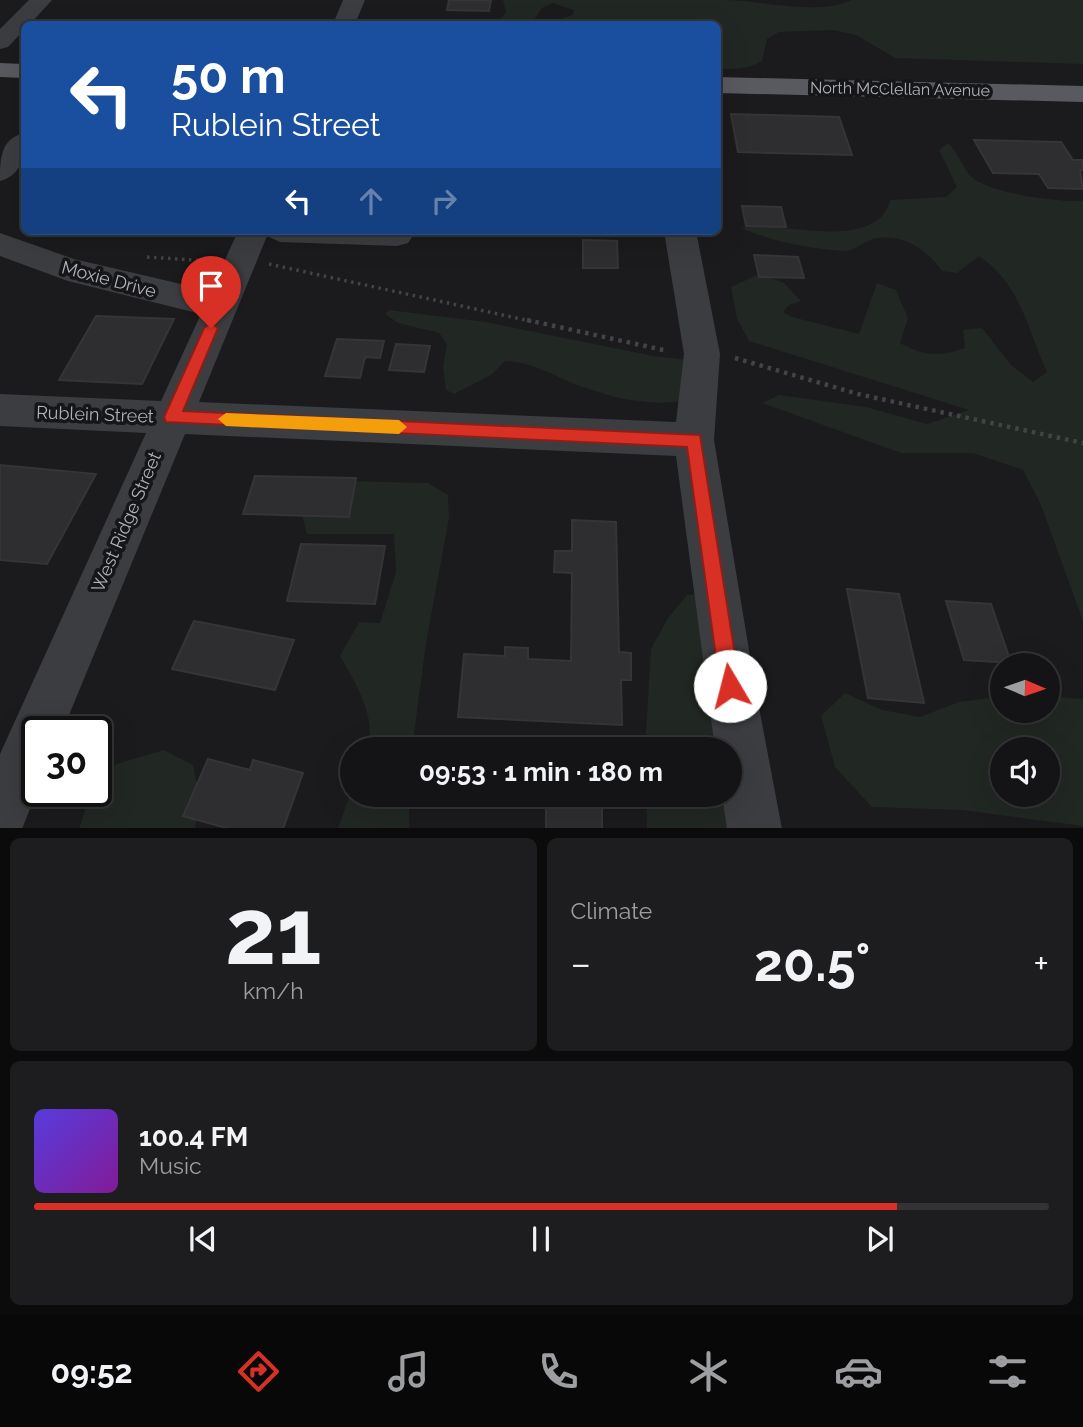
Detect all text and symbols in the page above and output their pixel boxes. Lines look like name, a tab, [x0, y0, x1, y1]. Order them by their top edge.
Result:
text: 50 m	[171, 47, 286, 104]
icon: left	[56, 49, 147, 140]
street label: North McClellan Avenue	[810, 78, 990, 100]
text: Rublein Street	[171, 106, 380, 143]
icon: left	[279, 182, 317, 220]
icon: ahead	[352, 182, 390, 220]
icon: right	[425, 182, 463, 220]
street label: Moxie Drive	[59, 256, 159, 302]
pin	[181, 256, 241, 328]
icon: arrive	[192, 267, 230, 305]
street label: Rublein Street	[36, 401, 154, 427]
street label: West Ridge Street	[87, 449, 165, 595]
position arrow	[693, 649, 767, 723]
north arrow	[990, 653, 1060, 723]
map controls	[990, 653, 1060, 807]
speed limit sign: 30	[21, 716, 112, 807]
button: sound	[990, 737, 1060, 807]
text: 09:53 · 1 min · 180 m	[419, 757, 663, 787]
text: 21	[225, 878, 321, 985]
text: Climate	[571, 897, 652, 924]
text: 20.5°	[754, 932, 870, 993]
text: −	[571, 941, 591, 986]
text: +	[1033, 941, 1049, 986]
text: km/h	[243, 977, 304, 1004]
text: 100.4 FM	[139, 1122, 248, 1152]
text: Music	[139, 1152, 202, 1179]
icon: previous	[184, 1220, 222, 1258]
icon: pause	[522, 1220, 560, 1258]
icon: next	[861, 1220, 899, 1258]
icon: directions	[234, 1347, 283, 1396]
icon: music	[384, 1347, 433, 1396]
icon: phone	[534, 1347, 583, 1396]
icon: climate	[684, 1347, 733, 1396]
icon: car	[834, 1347, 883, 1396]
icon: filters	[983, 1347, 1032, 1396]
text: 09:52	[50, 1353, 133, 1390]

